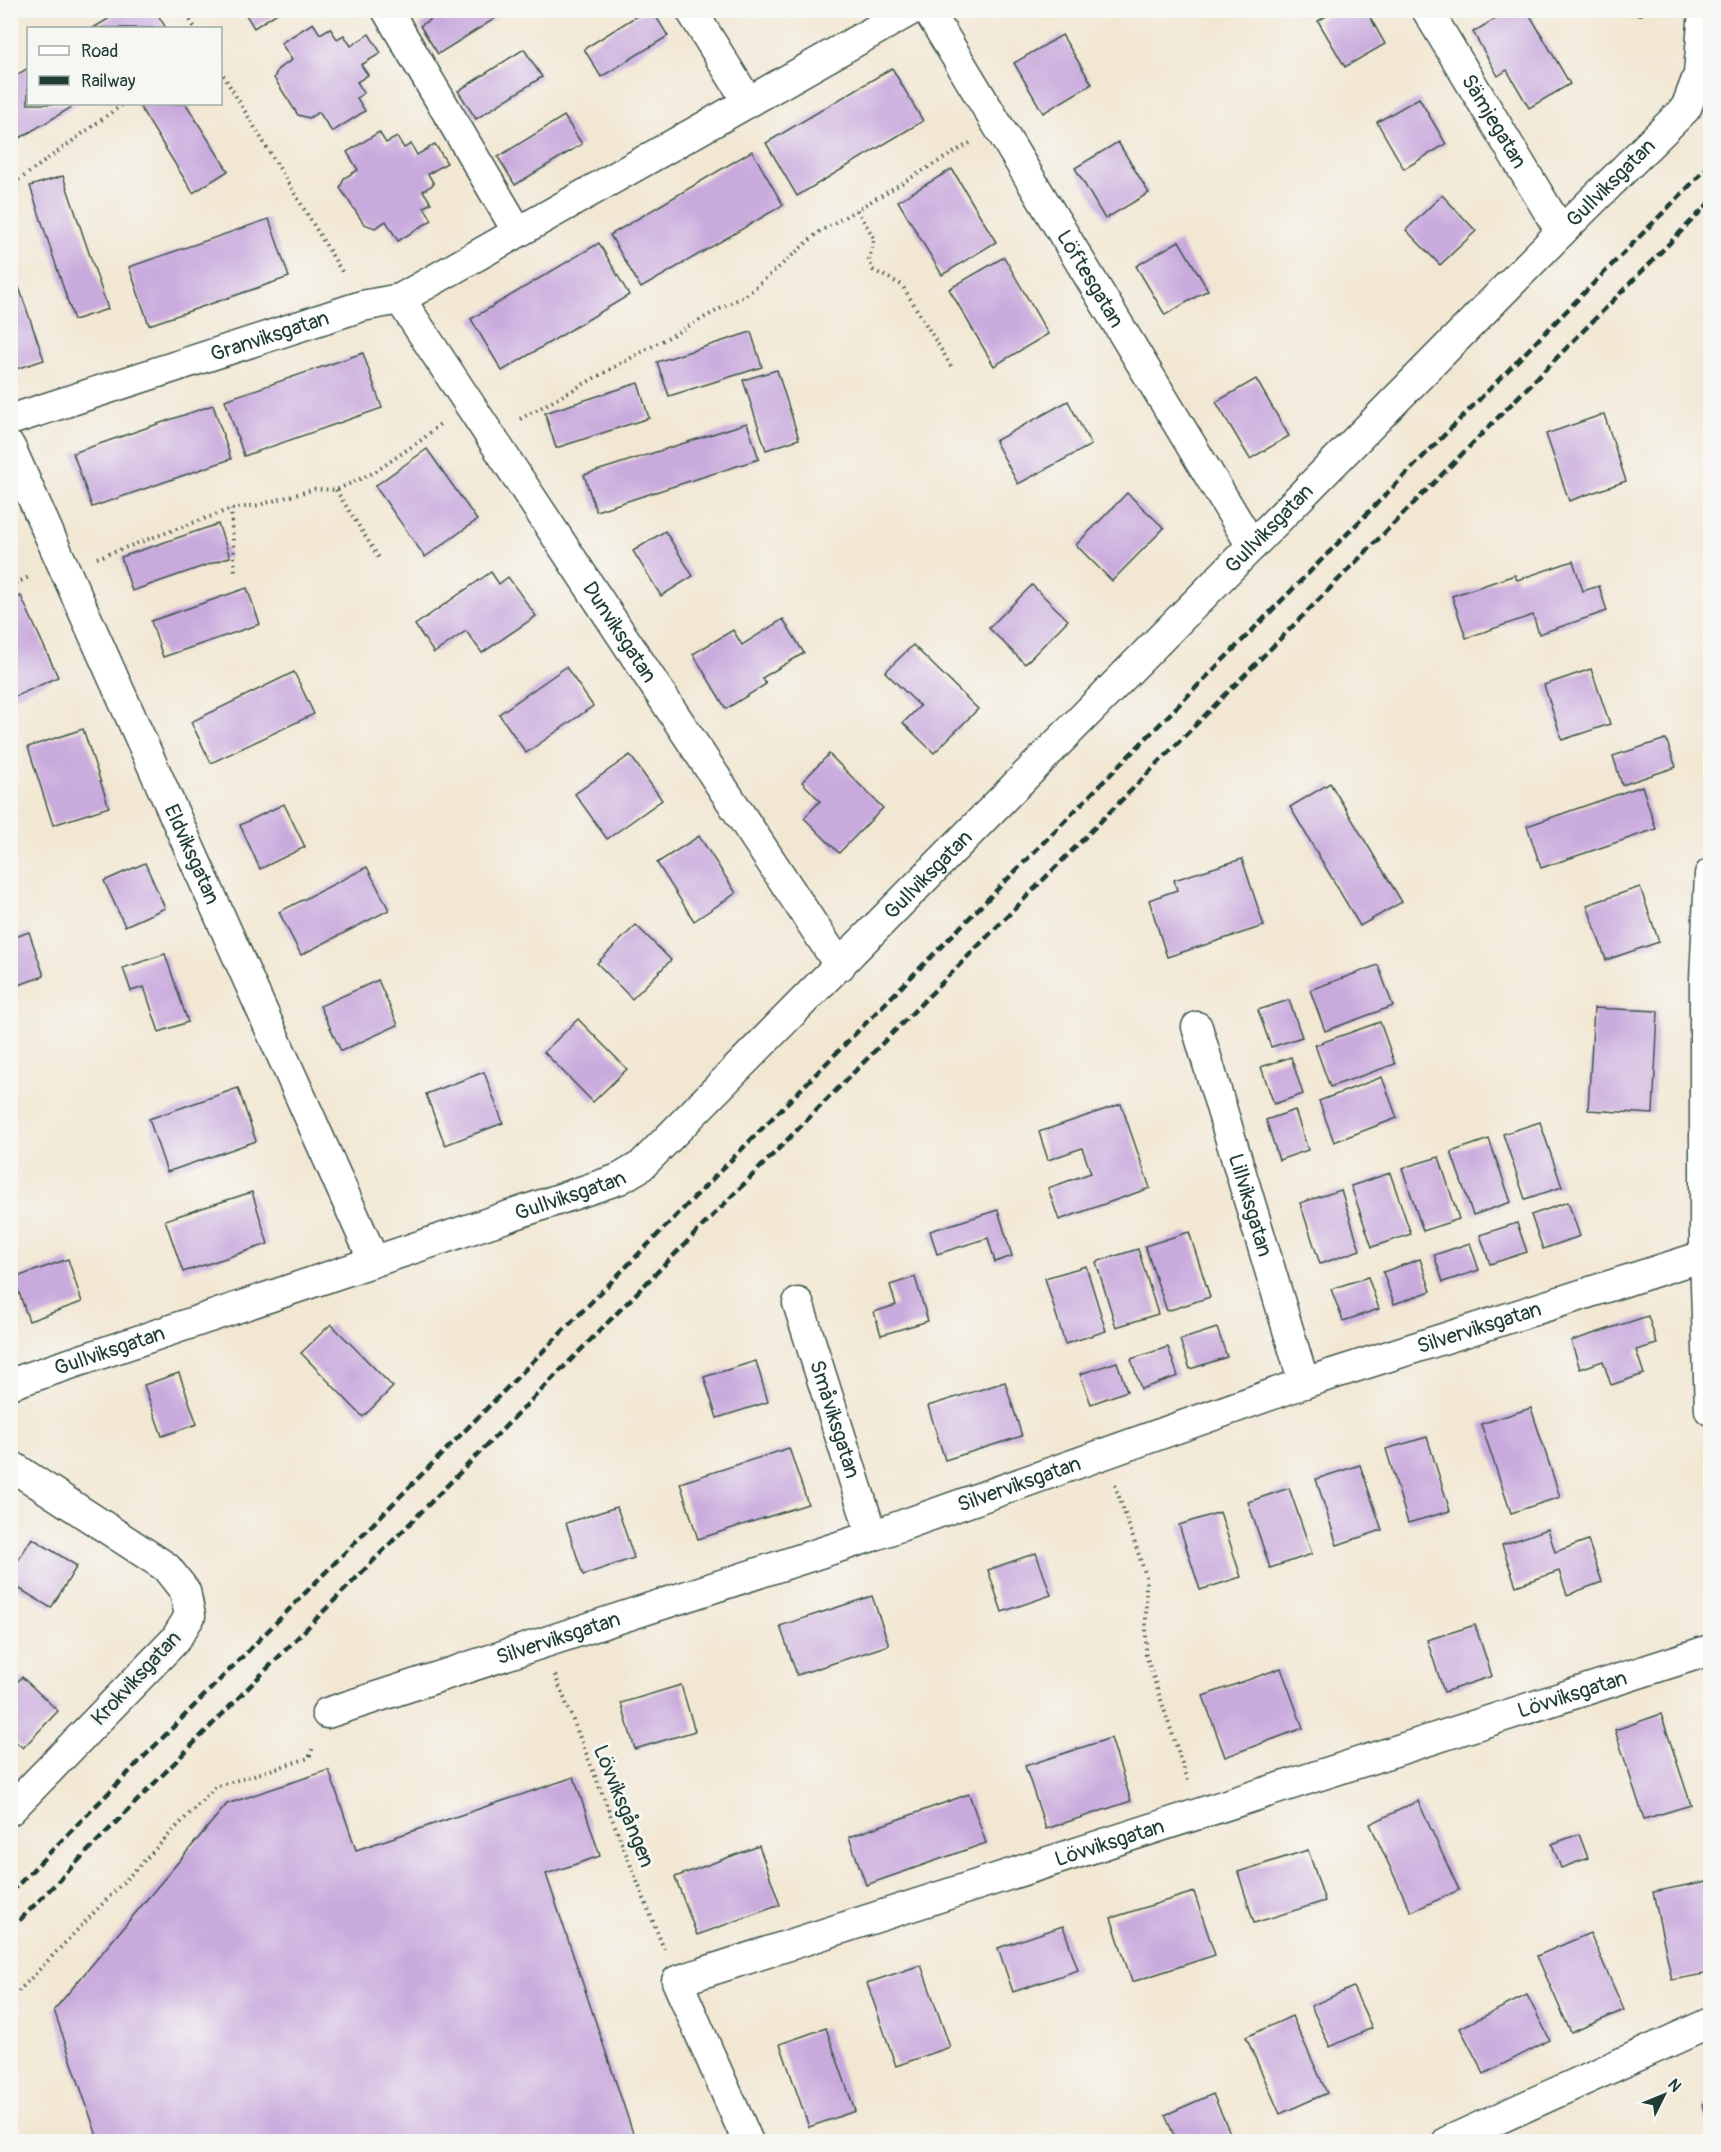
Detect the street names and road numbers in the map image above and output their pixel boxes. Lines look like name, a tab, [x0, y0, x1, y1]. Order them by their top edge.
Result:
street label: Sämjegatan	[1455, 69, 1533, 174]
street label: Gullviksgatan	[1561, 133, 1661, 233]
street label: Löftesgatan	[1050, 225, 1130, 333]
street label: Granviksgatan	[207, 305, 333, 368]
street label: Gullviksgatan	[1219, 478, 1319, 579]
street label: Dunviksgatan	[576, 577, 662, 688]
street label: Eldviksgatan	[157, 800, 226, 909]
street label: Gullviksgatan	[878, 825, 978, 926]
street label: Lillviksgatan	[1222, 1151, 1278, 1260]
street label: Gullviksgatan	[511, 1165, 631, 1227]
street label: Silverviksgatan	[1414, 1295, 1545, 1360]
street label: Gullviksgatan	[51, 1320, 169, 1382]
street label: Småviksgatan	[803, 1357, 866, 1482]
street label: Silverviksgatan	[954, 1450, 1084, 1519]
street label: Silverviksgatan	[493, 1606, 624, 1671]
street label: Krokviksgatan	[85, 1625, 187, 1732]
street label: Lövviksgatan	[1514, 1664, 1630, 1725]
street label: Lövviksgången	[587, 1741, 660, 1871]
street label: Lövviksgatan	[1051, 1813, 1168, 1873]

